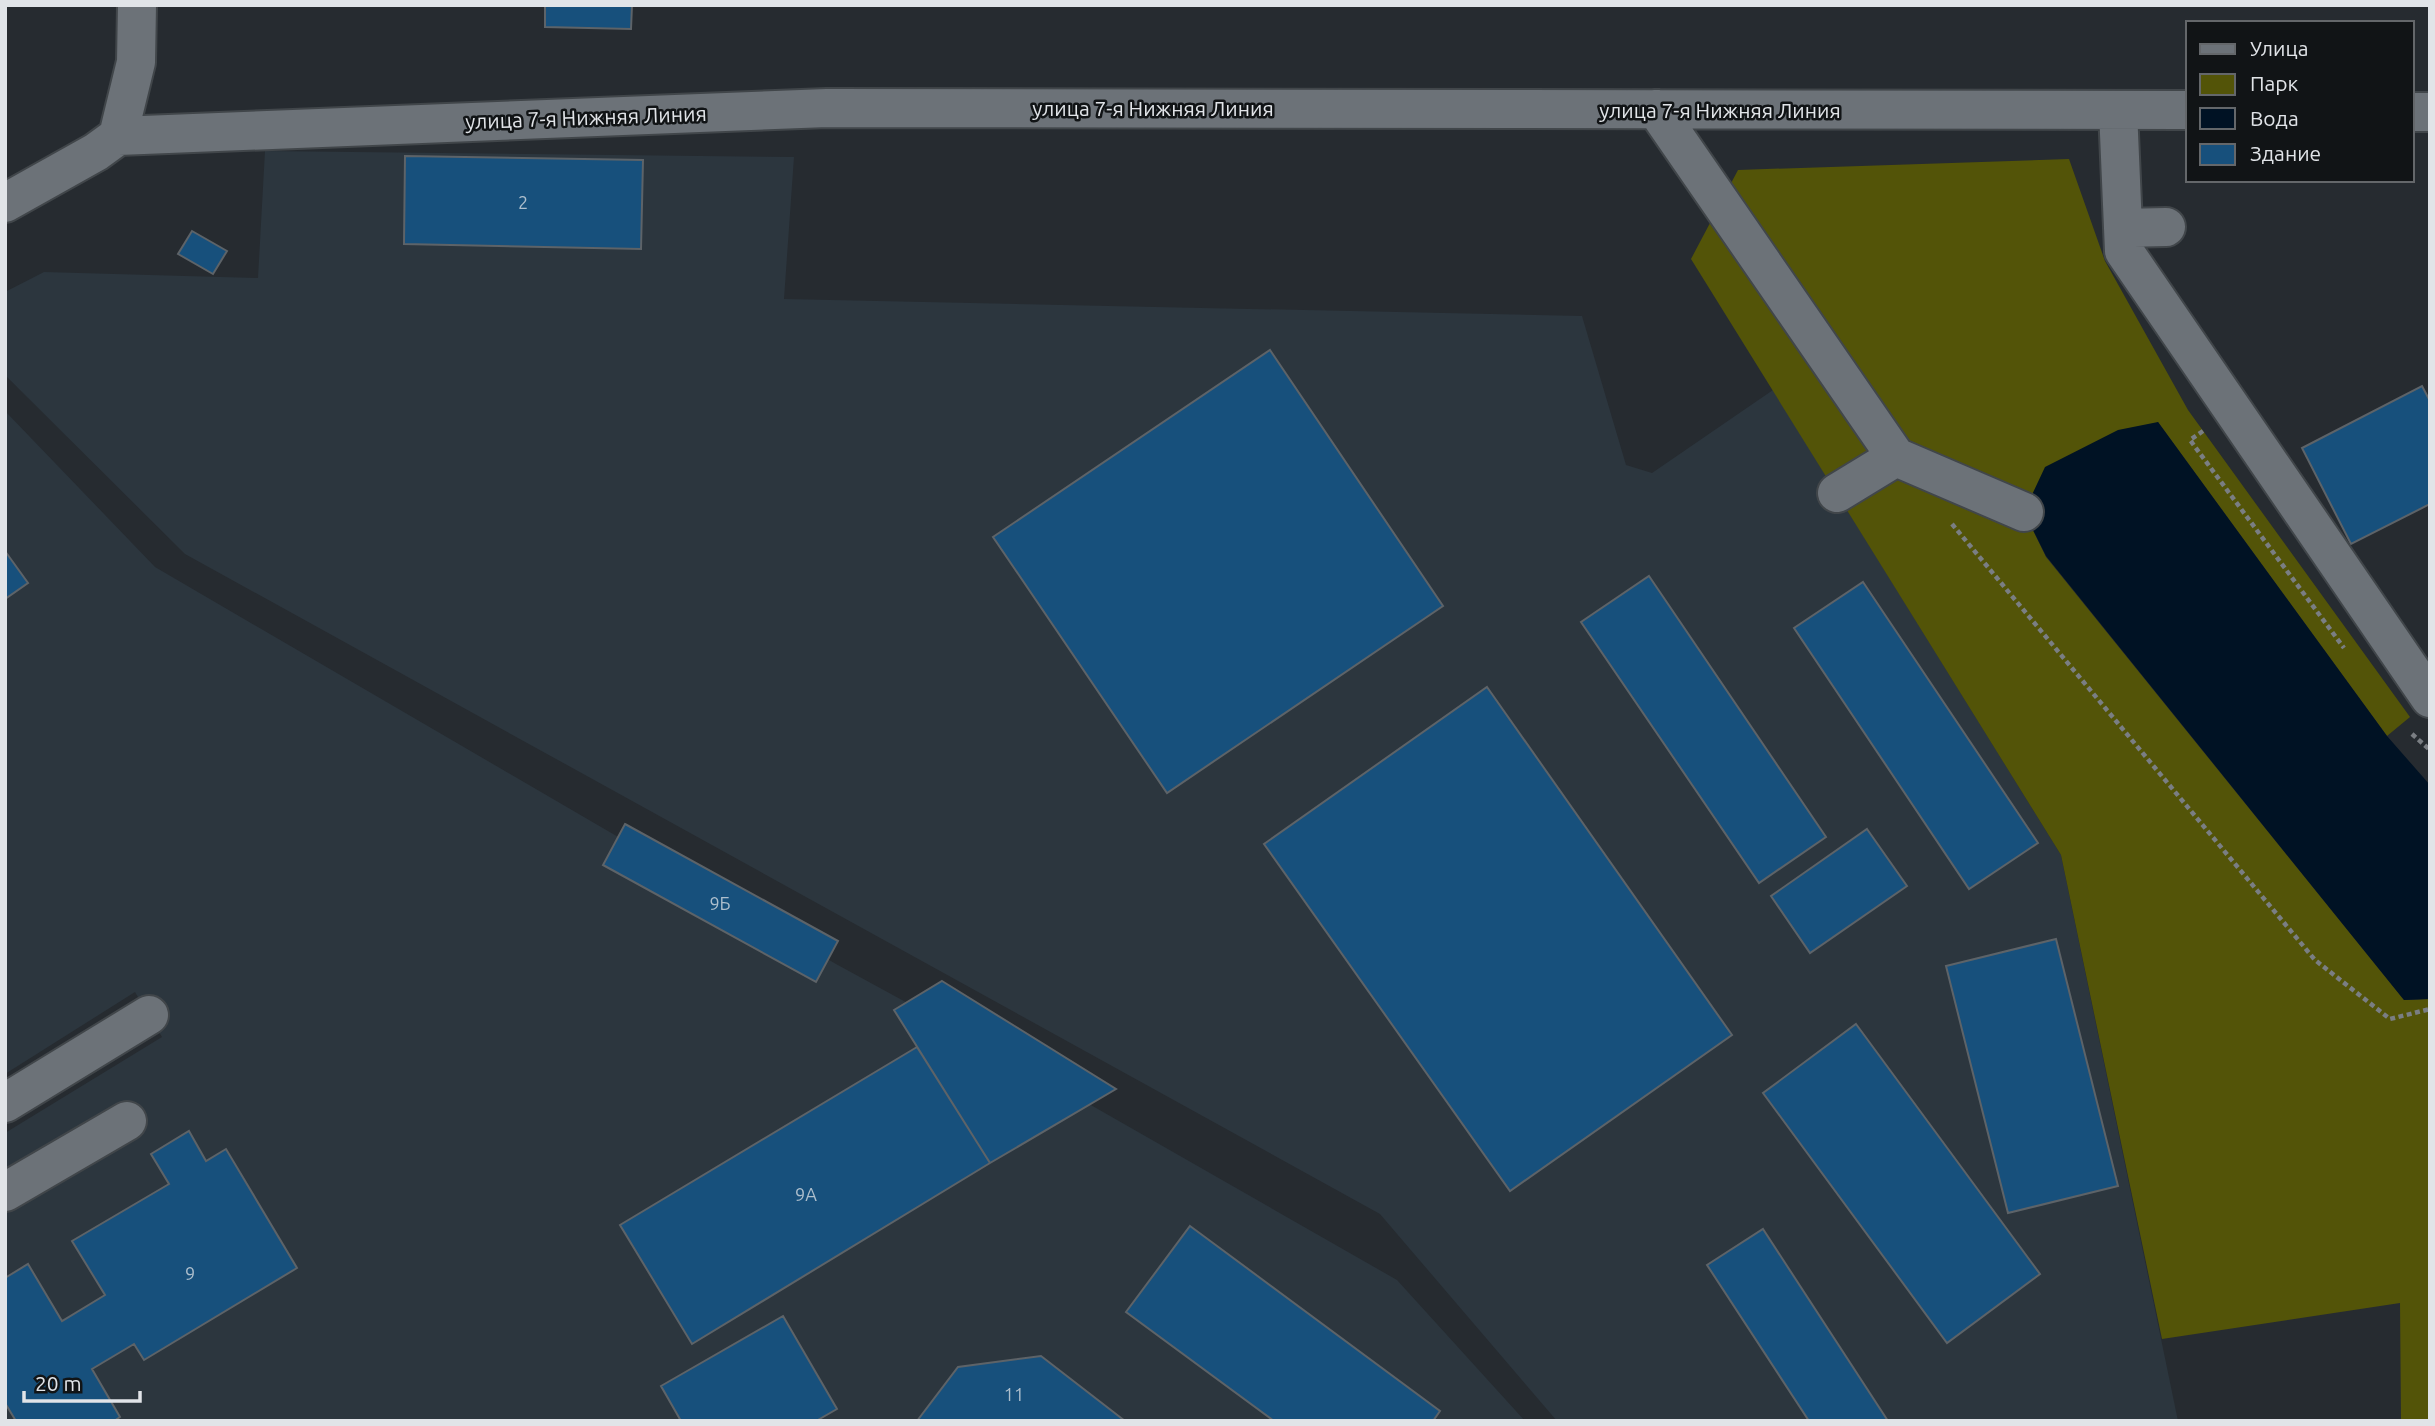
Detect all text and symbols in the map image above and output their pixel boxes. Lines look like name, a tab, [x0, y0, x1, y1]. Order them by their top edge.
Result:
legend	[2186, 21, 2414, 182]
text: Улица	[2250, 36, 2308, 60]
text: Парк	[2250, 71, 2299, 95]
street label: улица 7-я Нижняя Линия	[1032, 96, 1274, 120]
street label: улица 7-я Нижняя Линия	[1599, 98, 1841, 122]
street label: улица 7-я Нижняя Линия	[465, 101, 707, 133]
text: Вода	[2250, 106, 2299, 130]
text: Здание	[2250, 141, 2321, 165]
house number: 2	[518, 192, 528, 212]
house number: 9Б	[709, 893, 731, 913]
house number: 9А	[795, 1184, 817, 1204]
house number: 9	[185, 1263, 195, 1283]
scale bar	[24, 1360, 140, 1404]
text: 20 m	[35, 1371, 82, 1395]
house number: 11	[1004, 1384, 1024, 1404]

